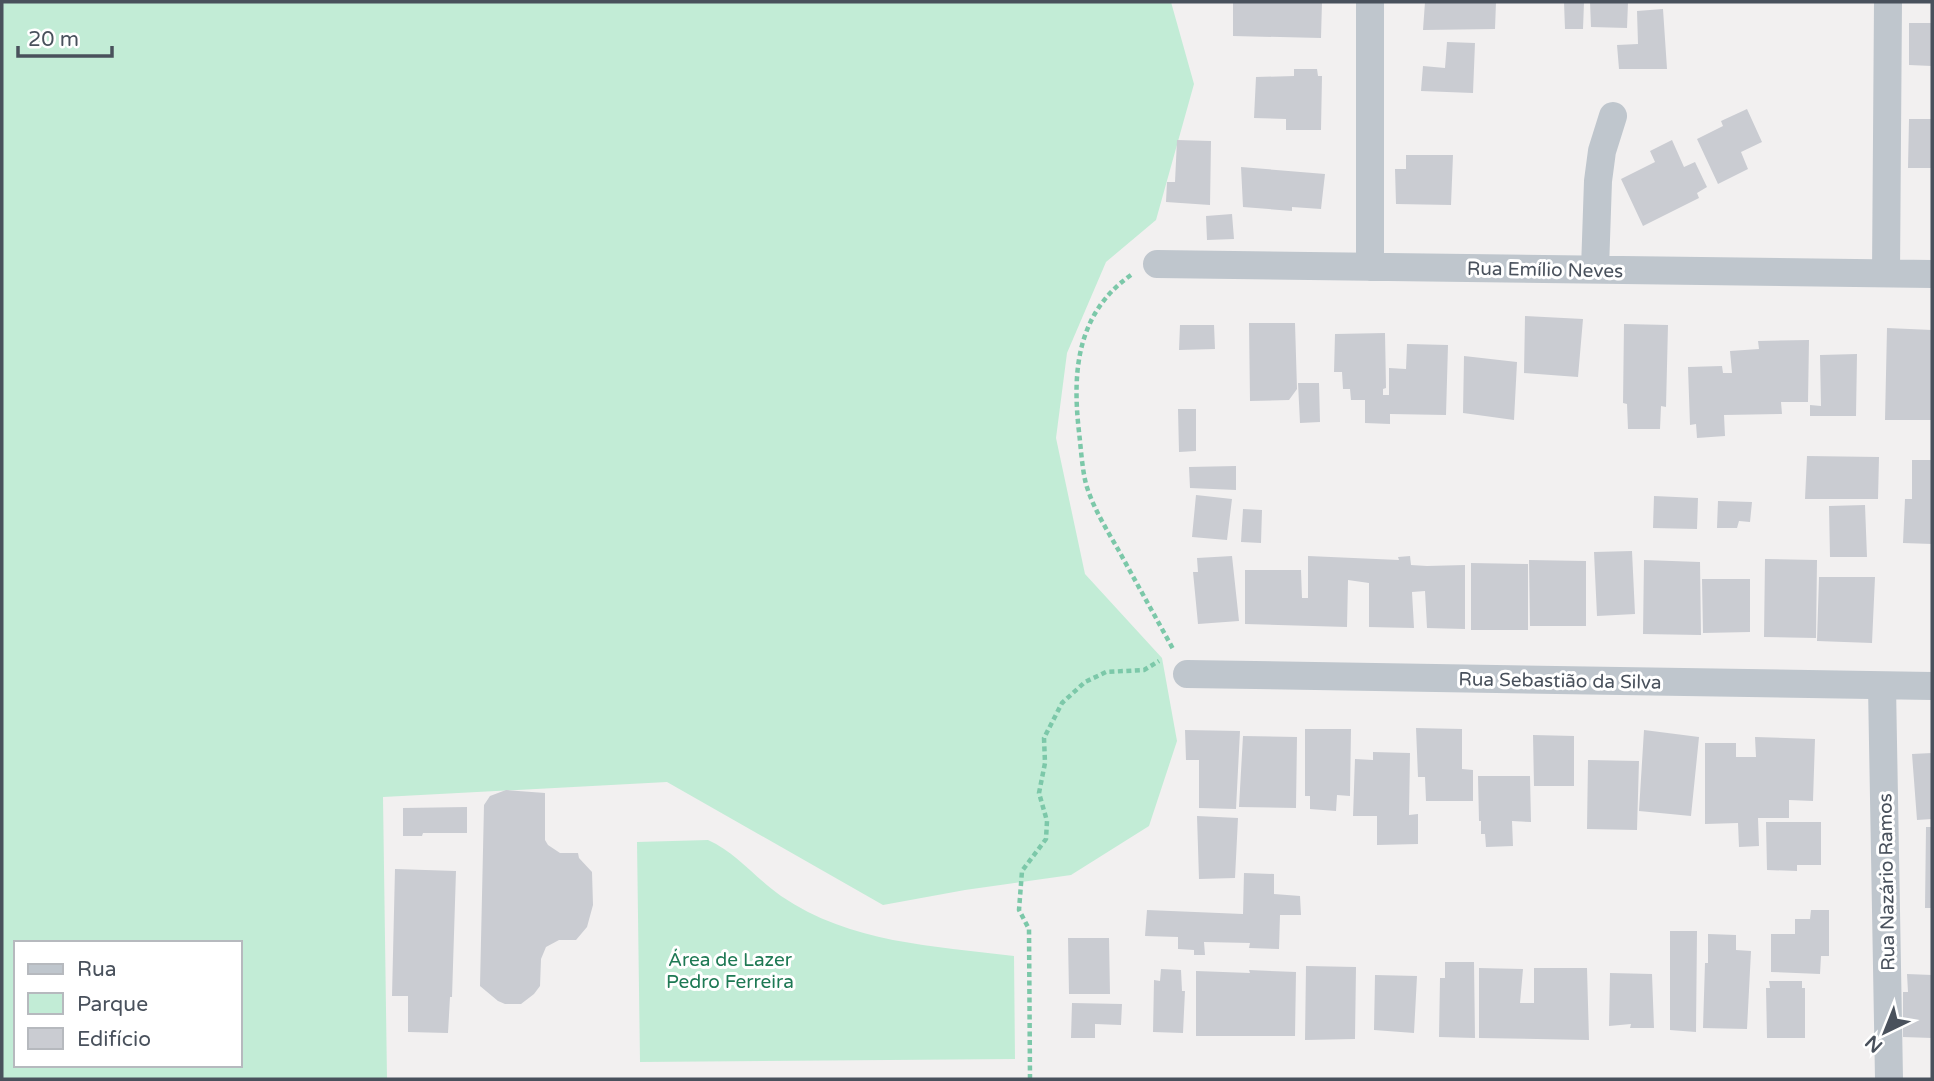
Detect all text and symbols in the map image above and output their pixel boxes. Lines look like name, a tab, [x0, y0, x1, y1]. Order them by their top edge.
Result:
scale bar	[18, 14, 112, 58]
text: 20 m	[28, 27, 79, 52]
street label: Rua Emílio Neves	[1467, 258, 1623, 282]
street label: Rua Sebastião da Silva	[1458, 668, 1662, 694]
street label: Rua Nazário Ramos	[1874, 793, 1900, 971]
legend	[14, 941, 242, 1067]
park label: Área de Lazer Pedro Ferreira	[666, 948, 794, 993]
text: Rua	[77, 957, 117, 982]
text: Parque	[77, 992, 148, 1017]
north arrow	[1850, 997, 1920, 1067]
text: Edifício	[77, 1027, 151, 1052]
text: N	[1861, 1030, 1887, 1057]

